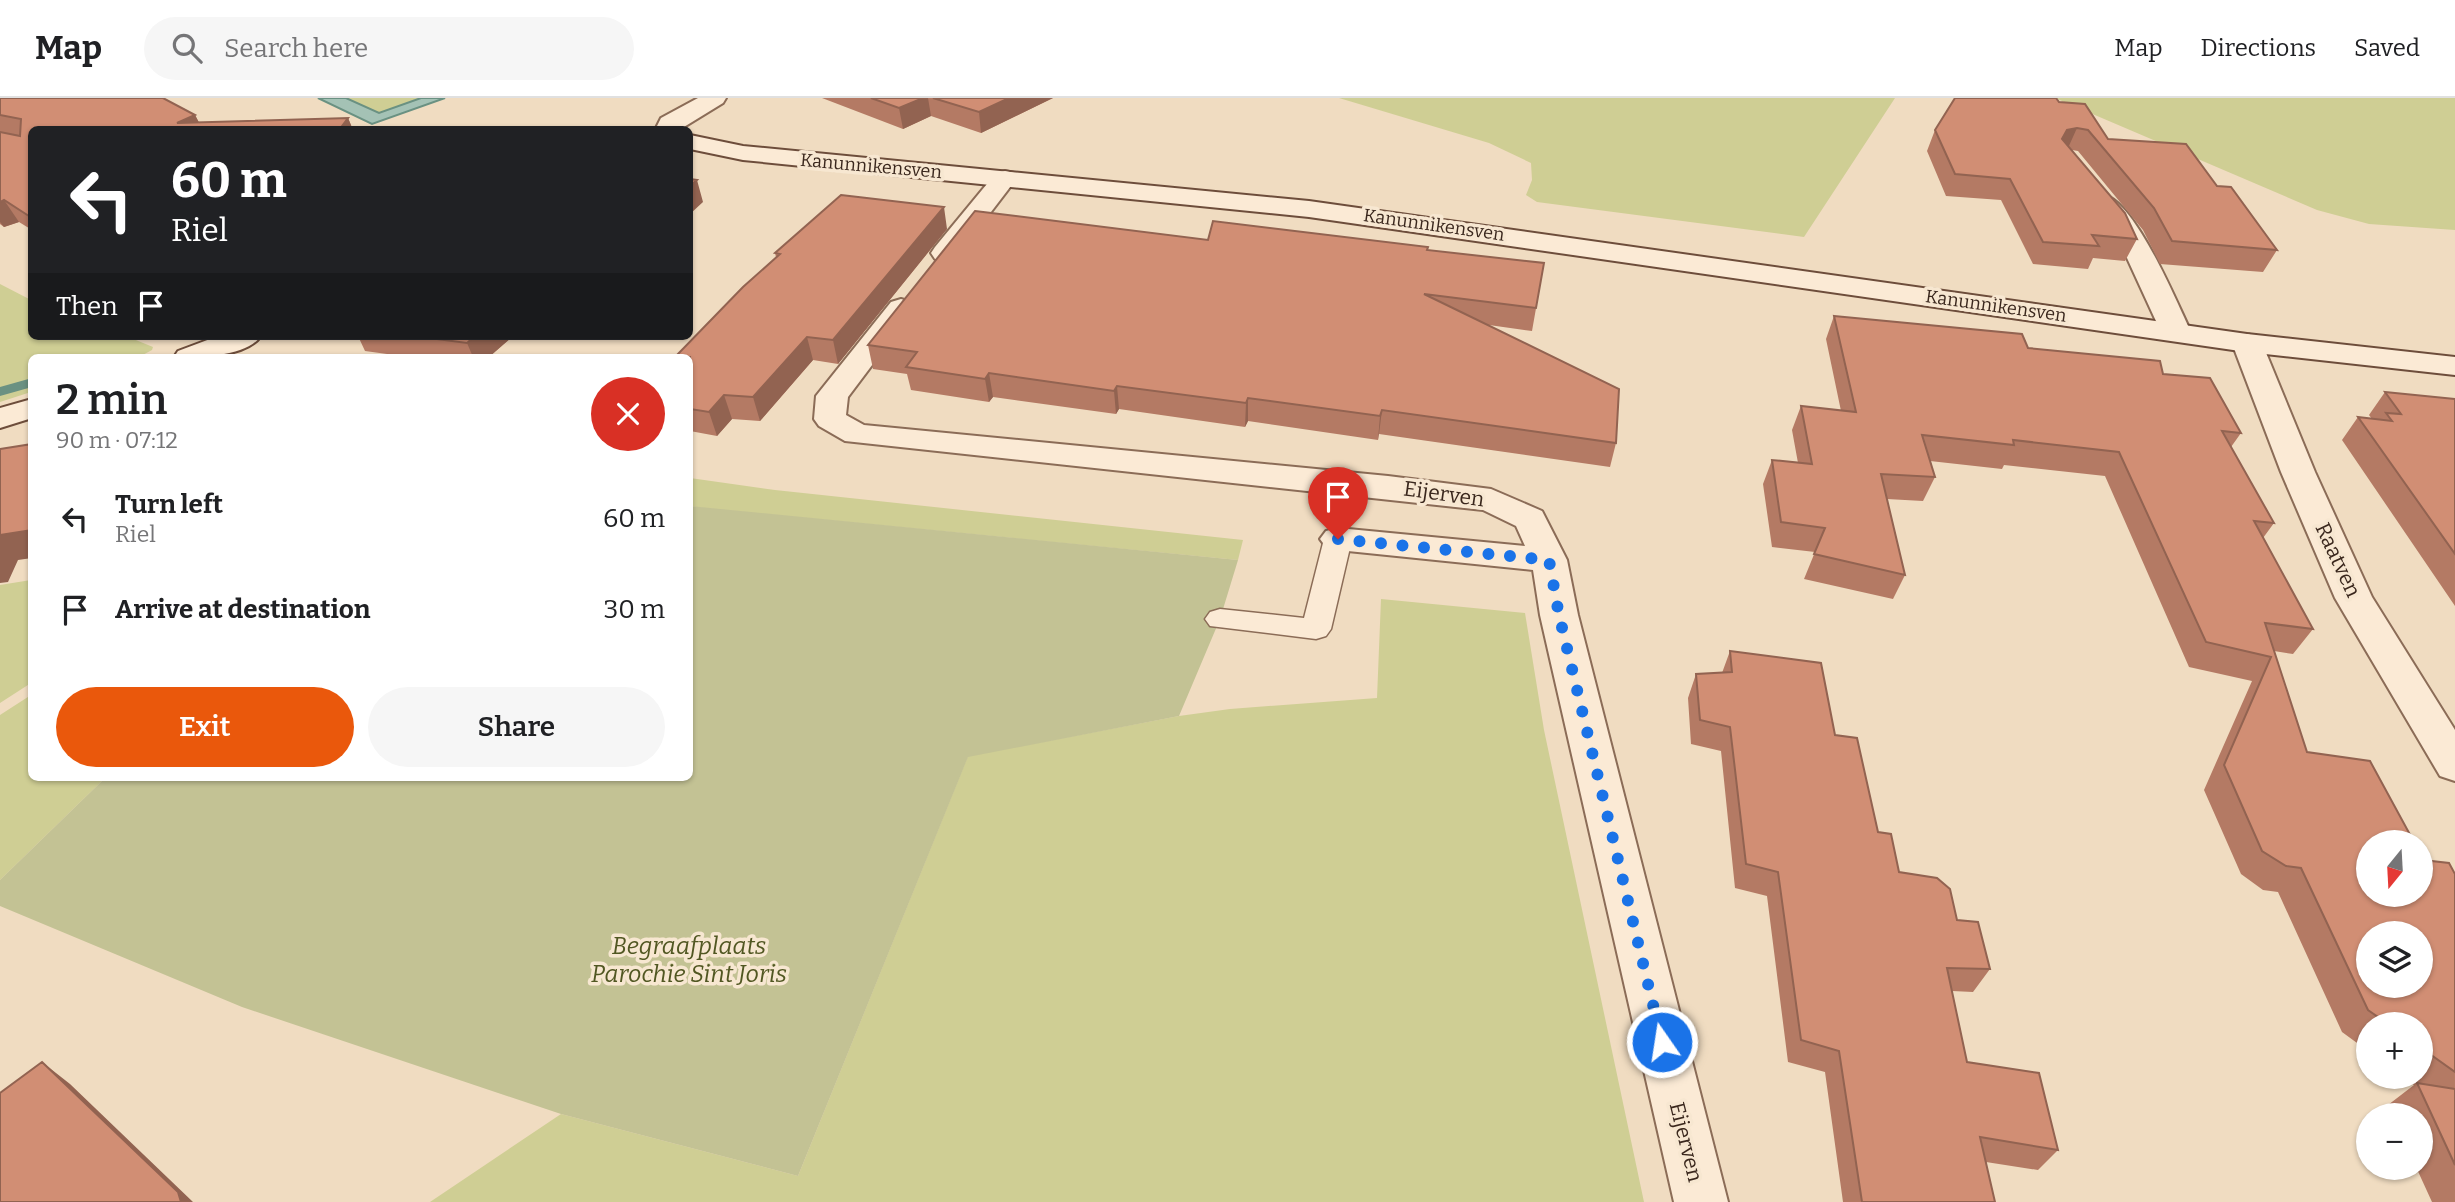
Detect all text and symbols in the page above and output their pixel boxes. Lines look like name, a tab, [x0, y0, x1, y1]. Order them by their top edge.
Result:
search box	[144, 17, 634, 80]
text: Map	[35, 28, 102, 68]
icon: search	[168, 29, 206, 67]
text: Search here	[224, 33, 368, 64]
text: Map	[2114, 34, 2163, 62]
text: Directions	[2201, 34, 2316, 62]
text: Saved	[2354, 34, 2420, 62]
street label: Kanunnikensven	[799, 149, 943, 183]
text: 60 m	[171, 151, 287, 210]
icon: left	[56, 154, 147, 245]
street label: Kanunnikensven	[1362, 204, 1506, 246]
text: Riel	[171, 211, 228, 249]
street label: Kanunnikensven	[1924, 285, 2068, 327]
icon: arrive	[132, 287, 170, 325]
text: Then	[56, 291, 118, 322]
text: 2 min	[56, 375, 167, 425]
button: close	[591, 377, 665, 451]
text: 90 m · 07:12	[56, 426, 178, 454]
pin	[1308, 467, 1368, 539]
street label: Eijerven	[1402, 475, 1486, 513]
icon: arrive	[1319, 478, 1357, 516]
text: Turn left	[115, 489, 223, 520]
icon: left	[56, 500, 94, 538]
text: 60 m	[603, 503, 665, 534]
street label: Raatven	[2309, 519, 2367, 601]
text: Riel	[115, 520, 156, 548]
icon: arrive	[56, 591, 94, 629]
text: Arrive at destination	[115, 594, 370, 625]
text: 30 m	[604, 594, 665, 625]
button: Exit	[56, 687, 354, 767]
button: Share	[368, 687, 665, 767]
north arrow	[2356, 830, 2432, 906]
map controls	[2356, 830, 2433, 1180]
button: layers	[2356, 921, 2433, 998]
park label: Begraafplaats Parochie Sint Joris	[591, 932, 787, 988]
position arrow	[1625, 1005, 1699, 1079]
button: +	[2356, 1012, 2433, 1089]
street label: Eijerven	[1664, 1099, 1708, 1185]
button: −	[2356, 1103, 2433, 1180]

